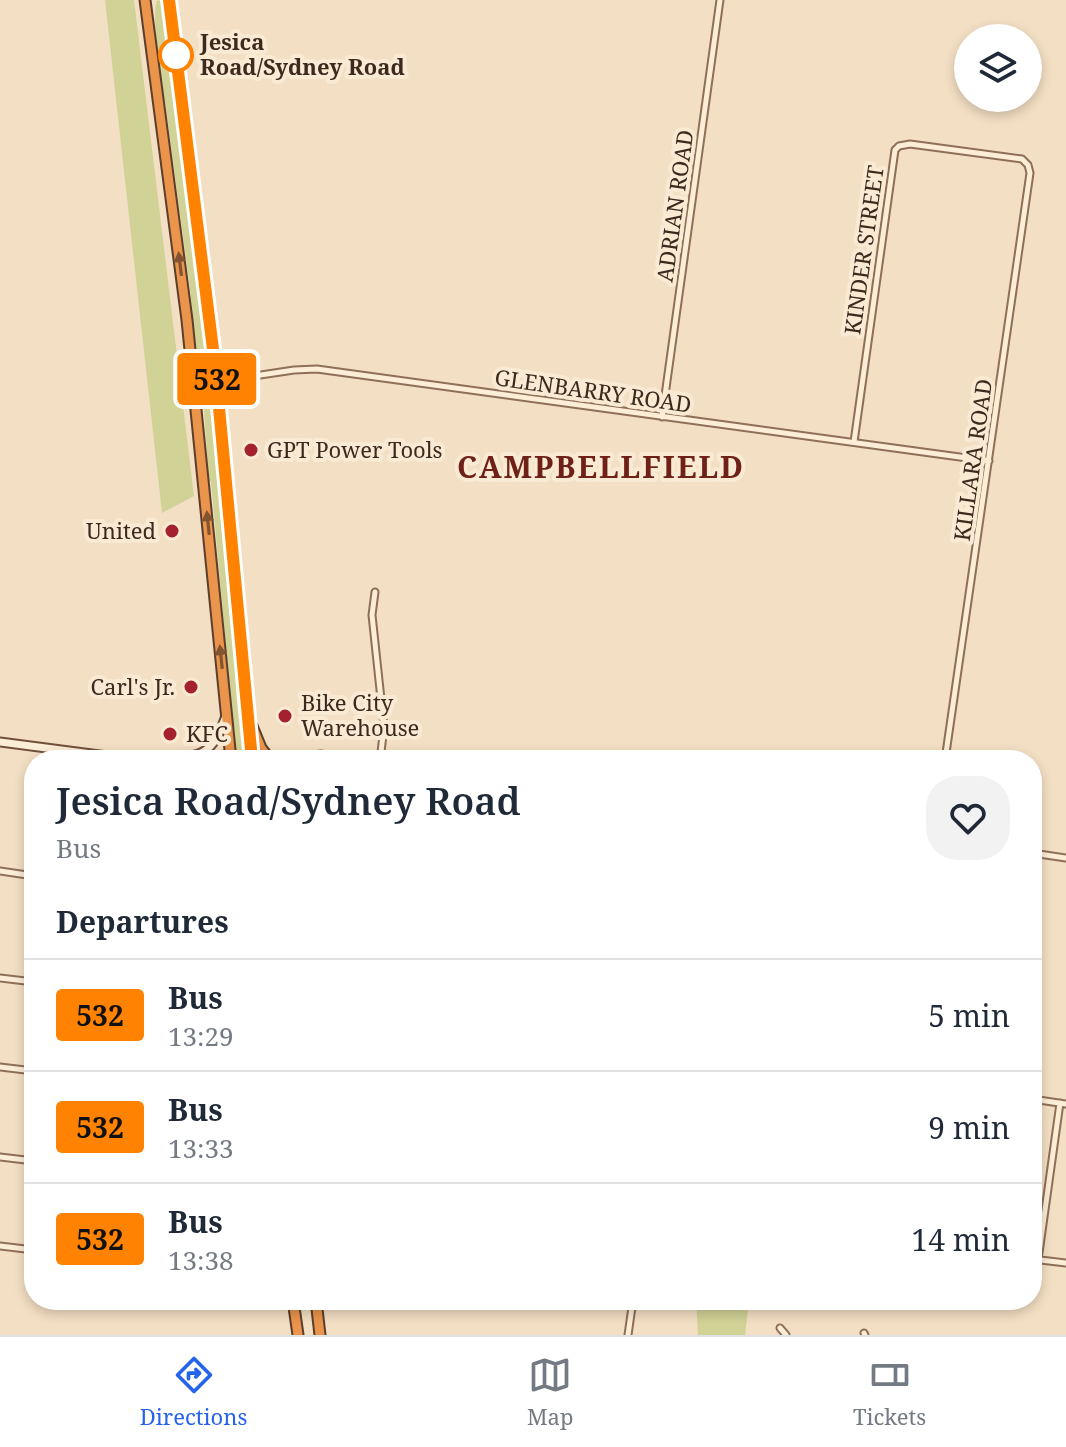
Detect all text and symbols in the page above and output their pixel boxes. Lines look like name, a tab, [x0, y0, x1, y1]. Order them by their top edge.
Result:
map controls	[954, 24, 1042, 112]
button: layers	[954, 24, 1042, 112]
place label: Jesica Road/Sydney Road	[199, 26, 405, 81]
marker: Jesica Road/Sydney Road	[159, 38, 193, 72]
street label: ADRIAN ROAD	[648, 128, 700, 284]
street label: KINDER STREET	[836, 163, 890, 336]
one-way arrow	[173, 251, 186, 276]
line badge: 532	[171, 353, 263, 405]
text: 532	[193, 360, 241, 398]
street label: GLENBARRY ROAD	[493, 361, 693, 419]
street label: KILLARA ROAD	[946, 377, 998, 543]
place label: GPT Power Tools	[267, 434, 443, 464]
marker: GPT Power Tools	[242, 441, 260, 459]
district label: CAMPBELLFIELD	[457, 446, 745, 487]
one-way arrow	[201, 510, 214, 535]
place label: United	[86, 515, 156, 545]
marker: United	[163, 522, 181, 540]
one-way arrow	[214, 644, 227, 669]
place label: Carl's Jr.	[91, 671, 175, 701]
marker: Carl's Jr.	[182, 678, 200, 696]
place label: Bike City Warehouse	[301, 687, 419, 742]
marker: Bike City Warehouse	[276, 707, 294, 725]
place label: KFC	[186, 718, 228, 748]
marker: KFC	[161, 725, 179, 743]
text: Jesica Road/Sydney Road	[56, 774, 521, 826]
button: heart	[926, 776, 1010, 860]
text: Bus	[56, 830, 101, 866]
text: Departures	[56, 901, 229, 942]
text: Bus	[168, 977, 223, 1018]
text: 5 min	[928, 995, 1010, 1036]
text: 532	[76, 996, 124, 1034]
text: 13:29	[168, 1018, 234, 1054]
text: Bus	[168, 1089, 223, 1130]
text: 9 min	[928, 1107, 1010, 1148]
text: 532	[76, 1108, 124, 1146]
text: 13:33	[168, 1130, 234, 1166]
text: Bus	[168, 1201, 223, 1242]
text: 14 min	[911, 1219, 1010, 1260]
text: 532	[76, 1220, 124, 1258]
text: 13:38	[168, 1242, 234, 1278]
tab: Directions	[140, 1353, 247, 1431]
tab: Map	[527, 1353, 573, 1431]
tab: Tickets	[853, 1353, 926, 1431]

